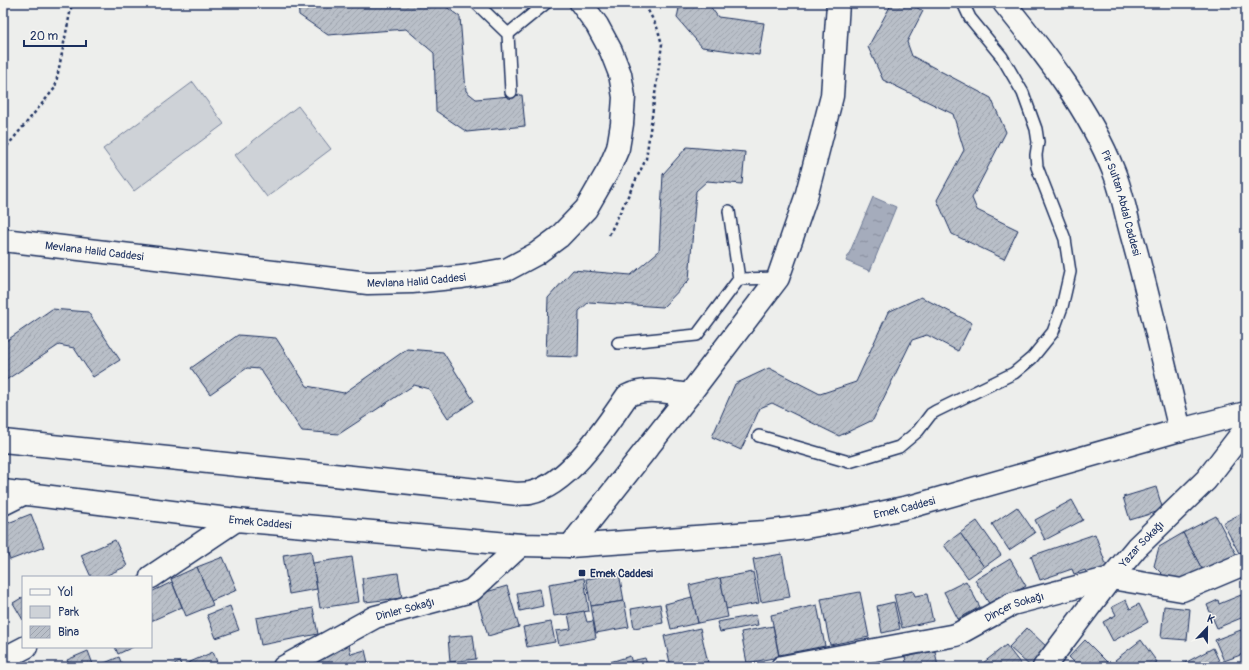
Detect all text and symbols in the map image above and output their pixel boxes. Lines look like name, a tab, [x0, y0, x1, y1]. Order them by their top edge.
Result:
scale bar	[24, 22, 86, 48]
text: 20 m	[30, 29, 59, 44]
street label: Pir Sultan Abdal Caddesi	[1098, 148, 1143, 257]
street label: Mevlana Halid Caddesi	[44, 239, 144, 264]
street label: Mevlana Halid Caddesi	[367, 270, 467, 290]
street label: Emek Caddesi	[872, 494, 937, 521]
street label: Emek Caddesi	[228, 513, 292, 532]
street label: Yazar Sokağı	[1116, 519, 1167, 571]
place label: Emek Caddesi	[590, 567, 653, 580]
marker: Emek Caddesi	[577, 568, 587, 578]
legend	[22, 576, 152, 648]
text: Yol	[57, 585, 73, 600]
street label: Dinçer Sokağı	[982, 590, 1045, 625]
street label: Dinler Sokağı	[374, 595, 436, 623]
text: Park	[58, 605, 79, 620]
north arrow	[1187, 608, 1227, 648]
text: K	[1205, 612, 1216, 627]
text: Bina	[58, 625, 80, 640]

